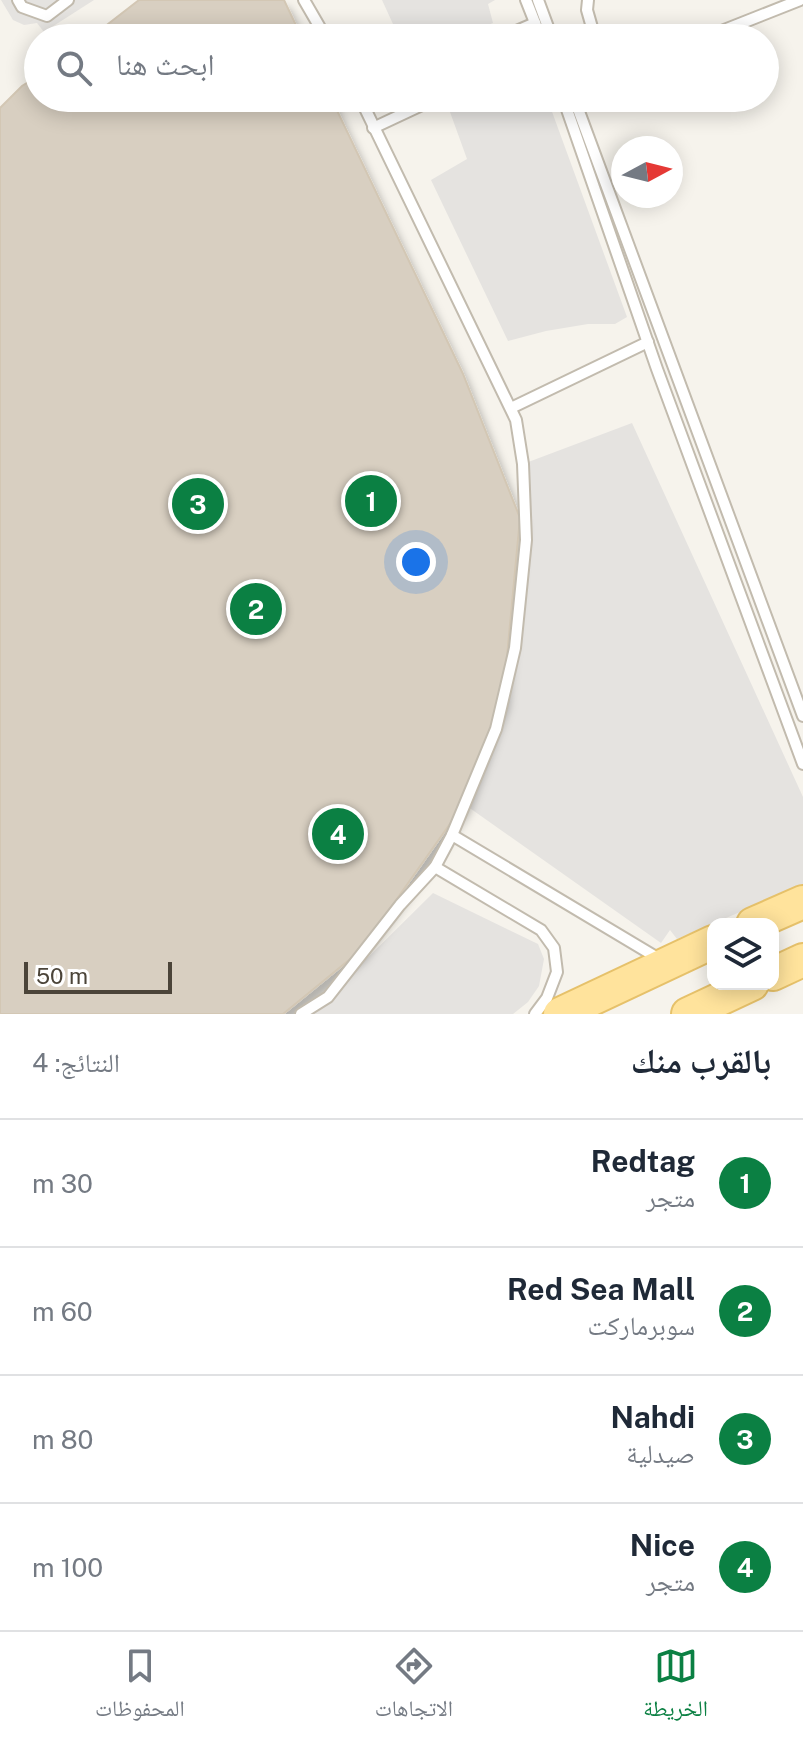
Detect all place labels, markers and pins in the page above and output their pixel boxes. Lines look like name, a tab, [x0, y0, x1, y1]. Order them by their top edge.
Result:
pin: 1	[345, 471, 397, 531]
pin: 3	[172, 474, 224, 534]
pin: 2	[230, 579, 282, 639]
pin: 4	[312, 804, 364, 864]

